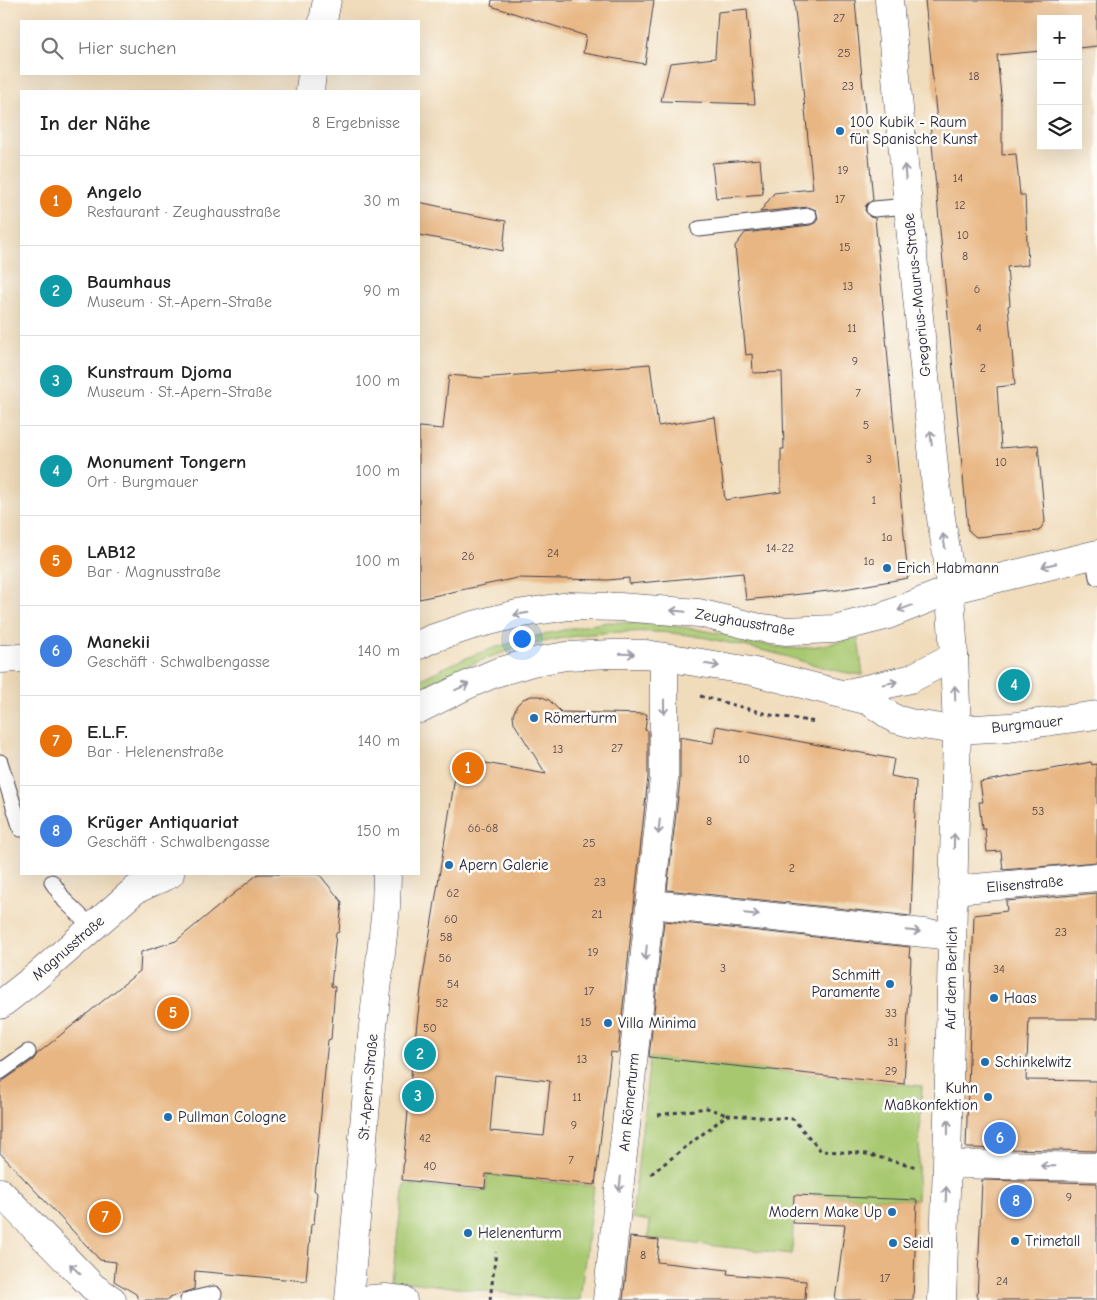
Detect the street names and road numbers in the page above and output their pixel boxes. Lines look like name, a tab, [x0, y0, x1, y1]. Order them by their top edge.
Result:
street label: Gregorius-Maurus-Straße	[899, 212, 935, 378]
street label: Zeughausstraße	[694, 604, 797, 640]
street label: Burgmauer	[990, 711, 1064, 737]
street label: Elisenstraße	[986, 872, 1065, 896]
street label: Magnusstraße	[28, 911, 108, 984]
street label: Auf dem Berlich	[941, 926, 961, 1030]
street label: St.-Apern-Straße	[354, 1033, 382, 1141]
street label: Am Römerturm	[615, 1052, 643, 1152]

